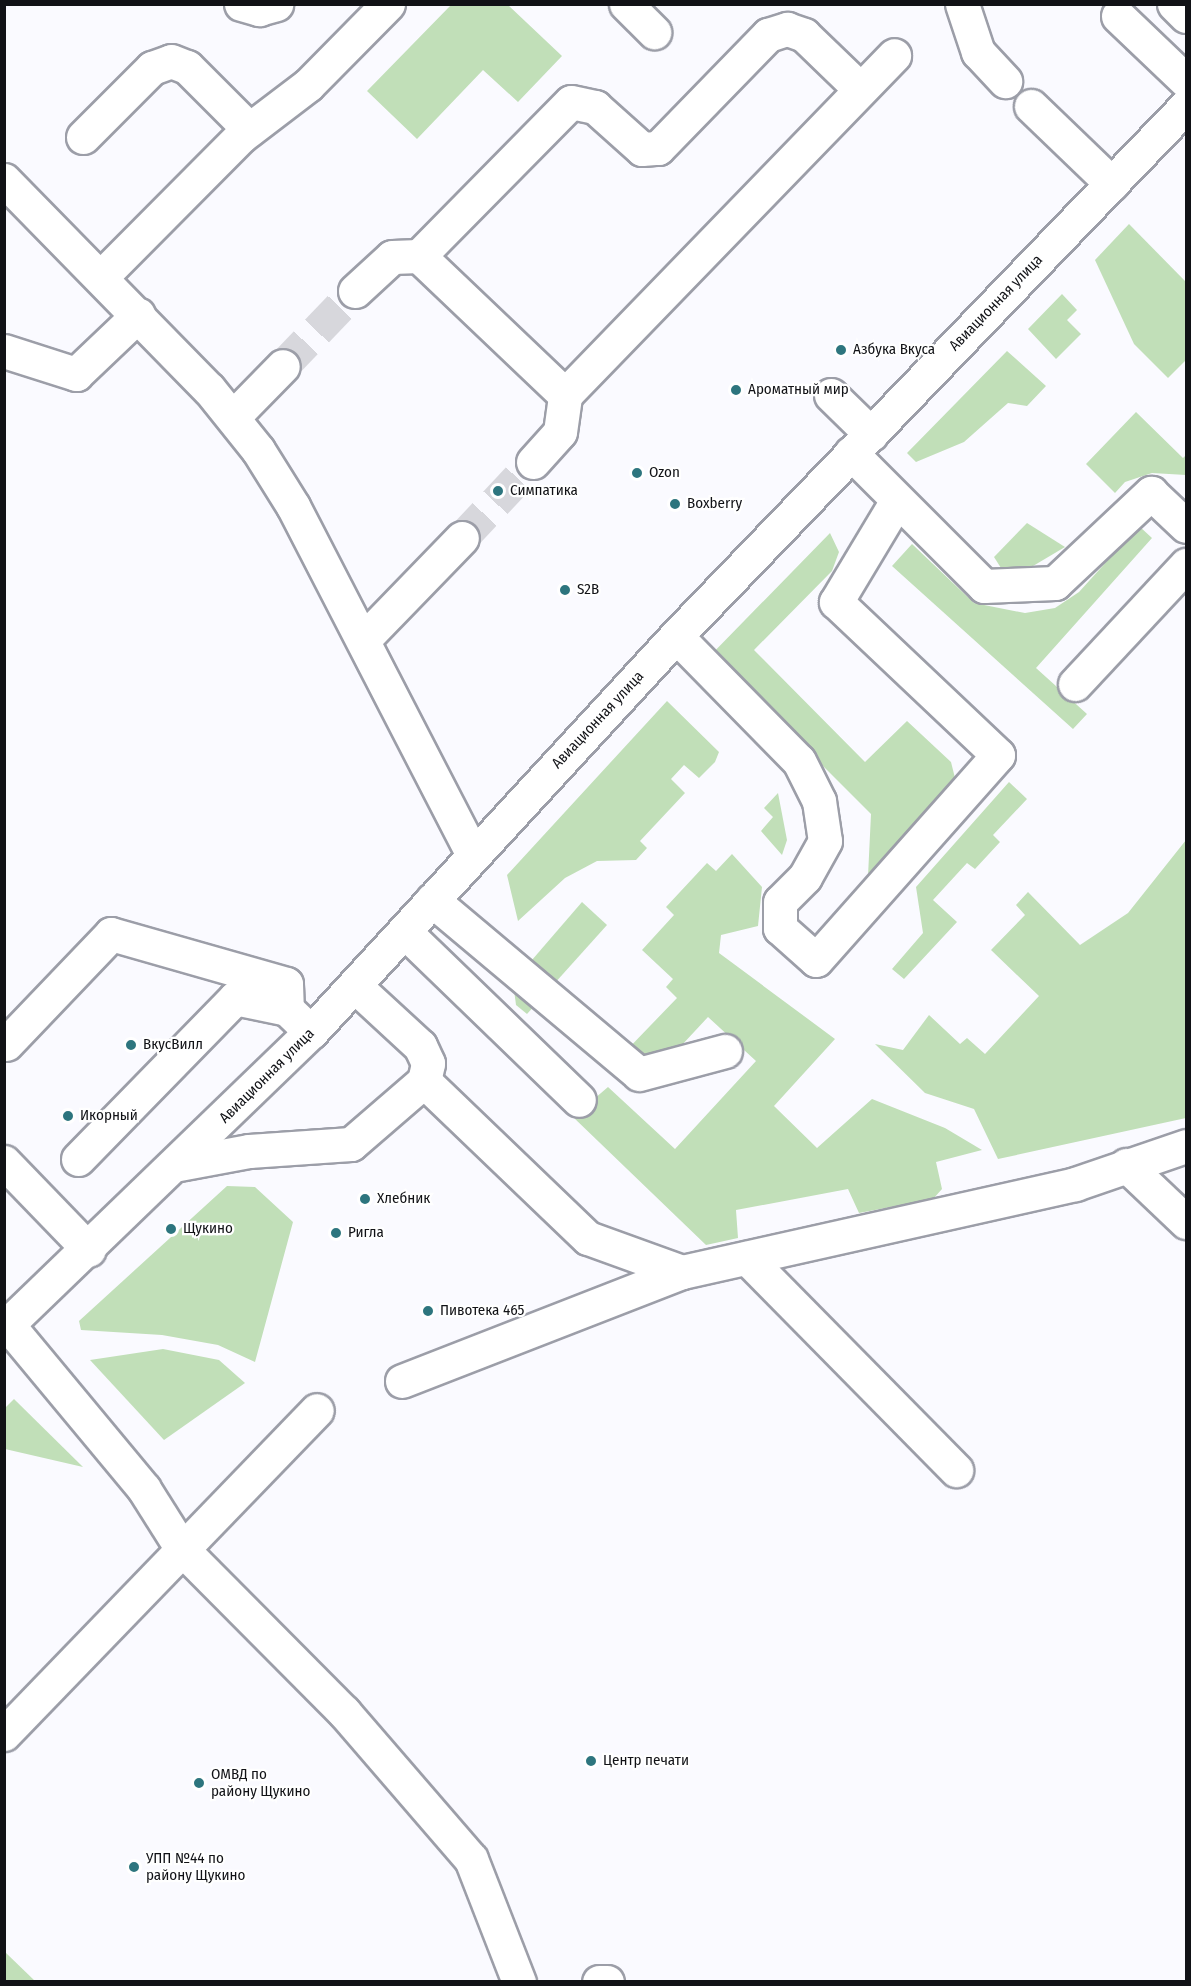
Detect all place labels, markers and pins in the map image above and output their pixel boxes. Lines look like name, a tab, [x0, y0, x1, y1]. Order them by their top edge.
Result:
place label: Азбука Вкуса	[853, 341, 935, 359]
marker: Азбука Вкуса	[834, 343, 848, 357]
place label: Ароматный мир	[748, 381, 849, 399]
marker: Ароматный мир	[729, 383, 743, 397]
place label: Ozon	[649, 464, 680, 482]
marker: Ozon	[630, 466, 644, 480]
place label: Симпатика	[510, 482, 578, 500]
marker: Симпатика	[491, 484, 505, 498]
place label: Boxberry	[687, 495, 742, 513]
marker: Boxberry	[668, 497, 682, 511]
place label: S2B	[577, 581, 599, 599]
marker: S2B	[558, 583, 572, 597]
place label: ВкусВилл	[143, 1036, 203, 1054]
marker: ВкусВилл	[124, 1038, 138, 1052]
place label: Икорный	[80, 1107, 138, 1125]
marker: Икорный	[61, 1109, 75, 1123]
place label: Хлебник	[377, 1190, 430, 1208]
marker: Хлебник	[358, 1192, 372, 1206]
place label: Щукино	[183, 1220, 233, 1238]
marker: Щукино	[164, 1222, 178, 1236]
place label: Ригла	[348, 1224, 384, 1242]
marker: Ригла	[329, 1226, 343, 1240]
place label: Пивотека 465	[440, 1302, 524, 1320]
marker: Пивотека 465	[421, 1304, 435, 1318]
place label: Центр печати	[603, 1752, 689, 1770]
marker: Центр печати	[584, 1754, 598, 1768]
place label: ОМВД по району Щукино	[211, 1765, 310, 1800]
marker: ОМВД по району Щукино	[192, 1776, 206, 1790]
place label: УПП №44 по району Щукино	[146, 1849, 245, 1884]
marker: УПП №44 по району Щукино	[127, 1860, 141, 1874]

